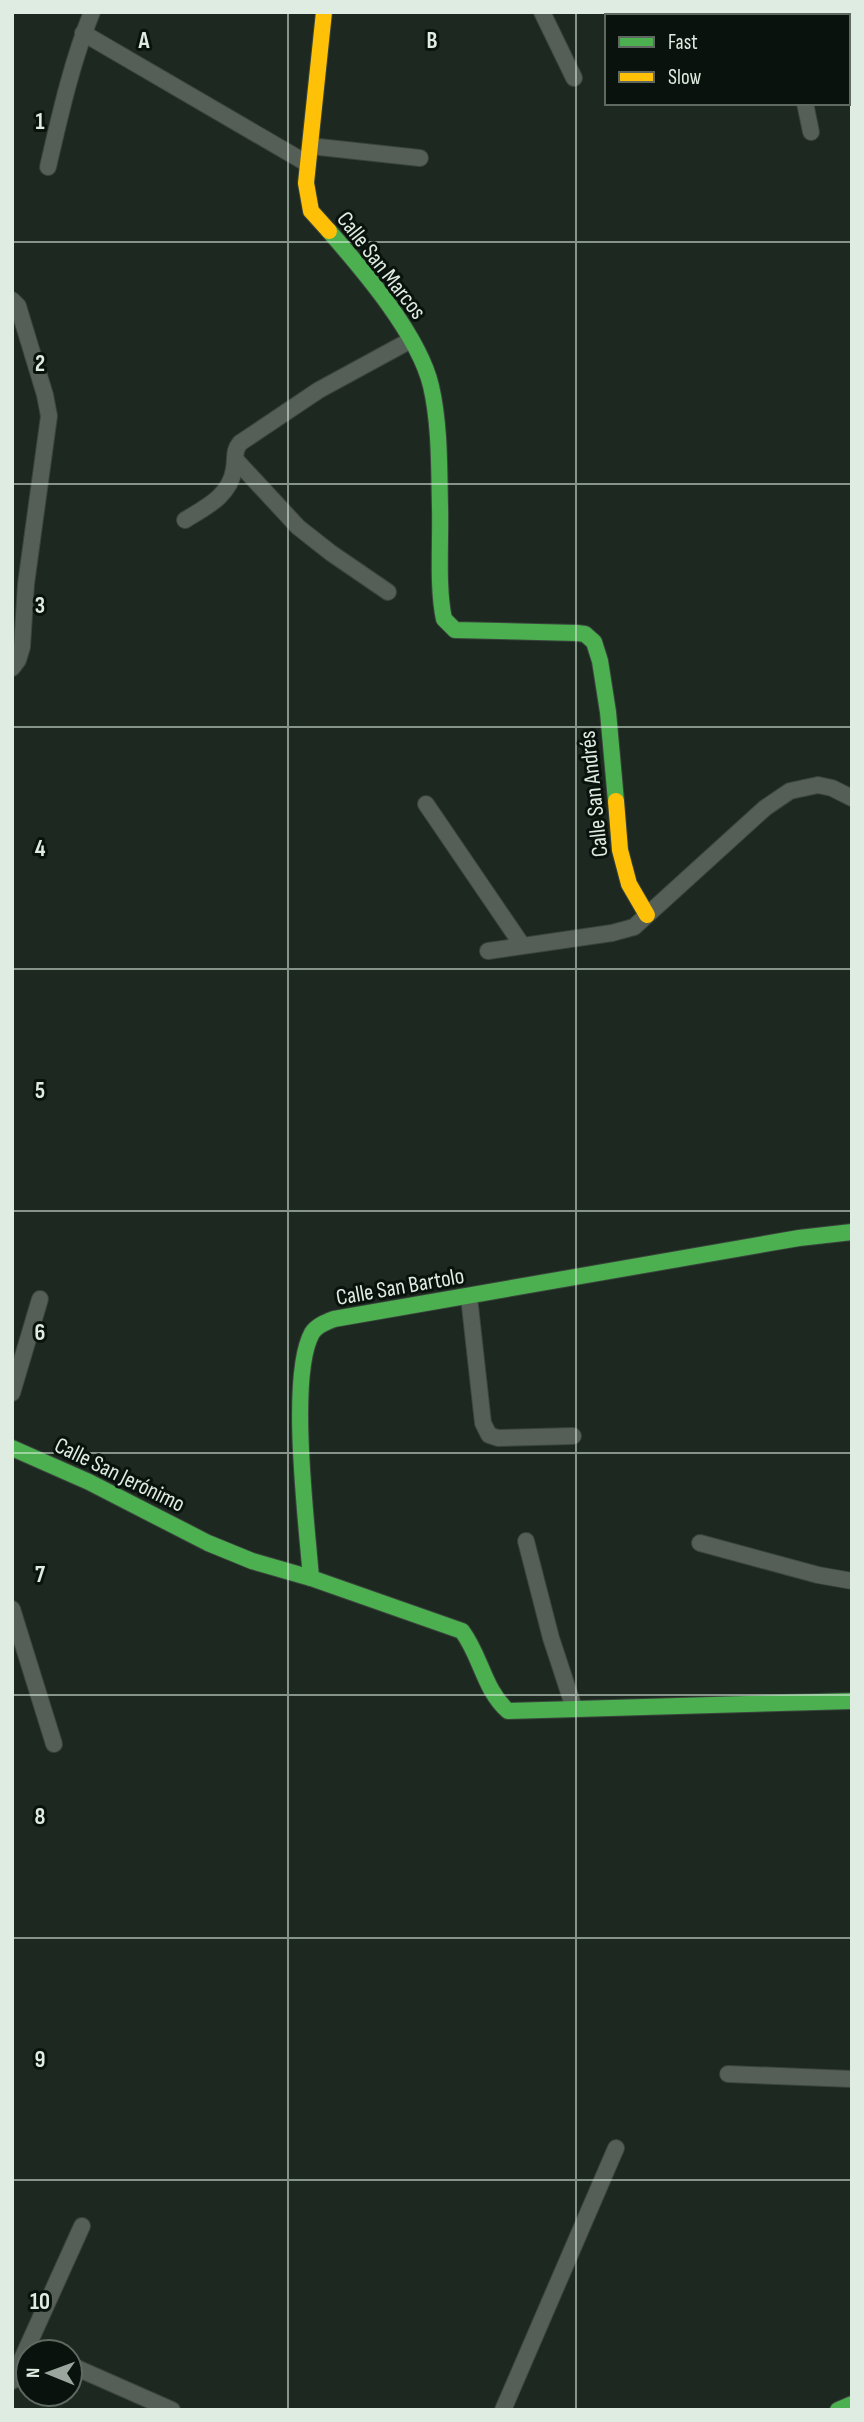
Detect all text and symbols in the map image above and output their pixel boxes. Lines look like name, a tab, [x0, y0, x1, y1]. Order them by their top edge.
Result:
legend	[605, 14, 850, 105]
text: A	[138, 27, 151, 55]
text: B	[427, 27, 438, 55]
text: Fast	[668, 30, 698, 55]
text: Slow	[668, 65, 702, 90]
text: 1	[35, 108, 45, 136]
street label: Calle San Marcos	[330, 206, 432, 325]
text: 2	[35, 350, 45, 378]
text: 3	[35, 592, 45, 620]
street label: Calle San Andrés	[573, 729, 615, 858]
text: 4	[35, 835, 46, 863]
text: 5	[35, 1077, 45, 1105]
street label: Calle San Bartolo	[334, 1262, 466, 1312]
text: 6	[35, 1319, 45, 1347]
street label: Calle San Jerónimo	[50, 1431, 189, 1518]
text: 7	[35, 1561, 45, 1589]
text: 8	[35, 1803, 46, 1831]
text: 9	[35, 2046, 45, 2074]
text: 10	[30, 2288, 50, 2316]
north arrow	[14, 2338, 84, 2408]
text: N	[22, 2367, 45, 2378]

